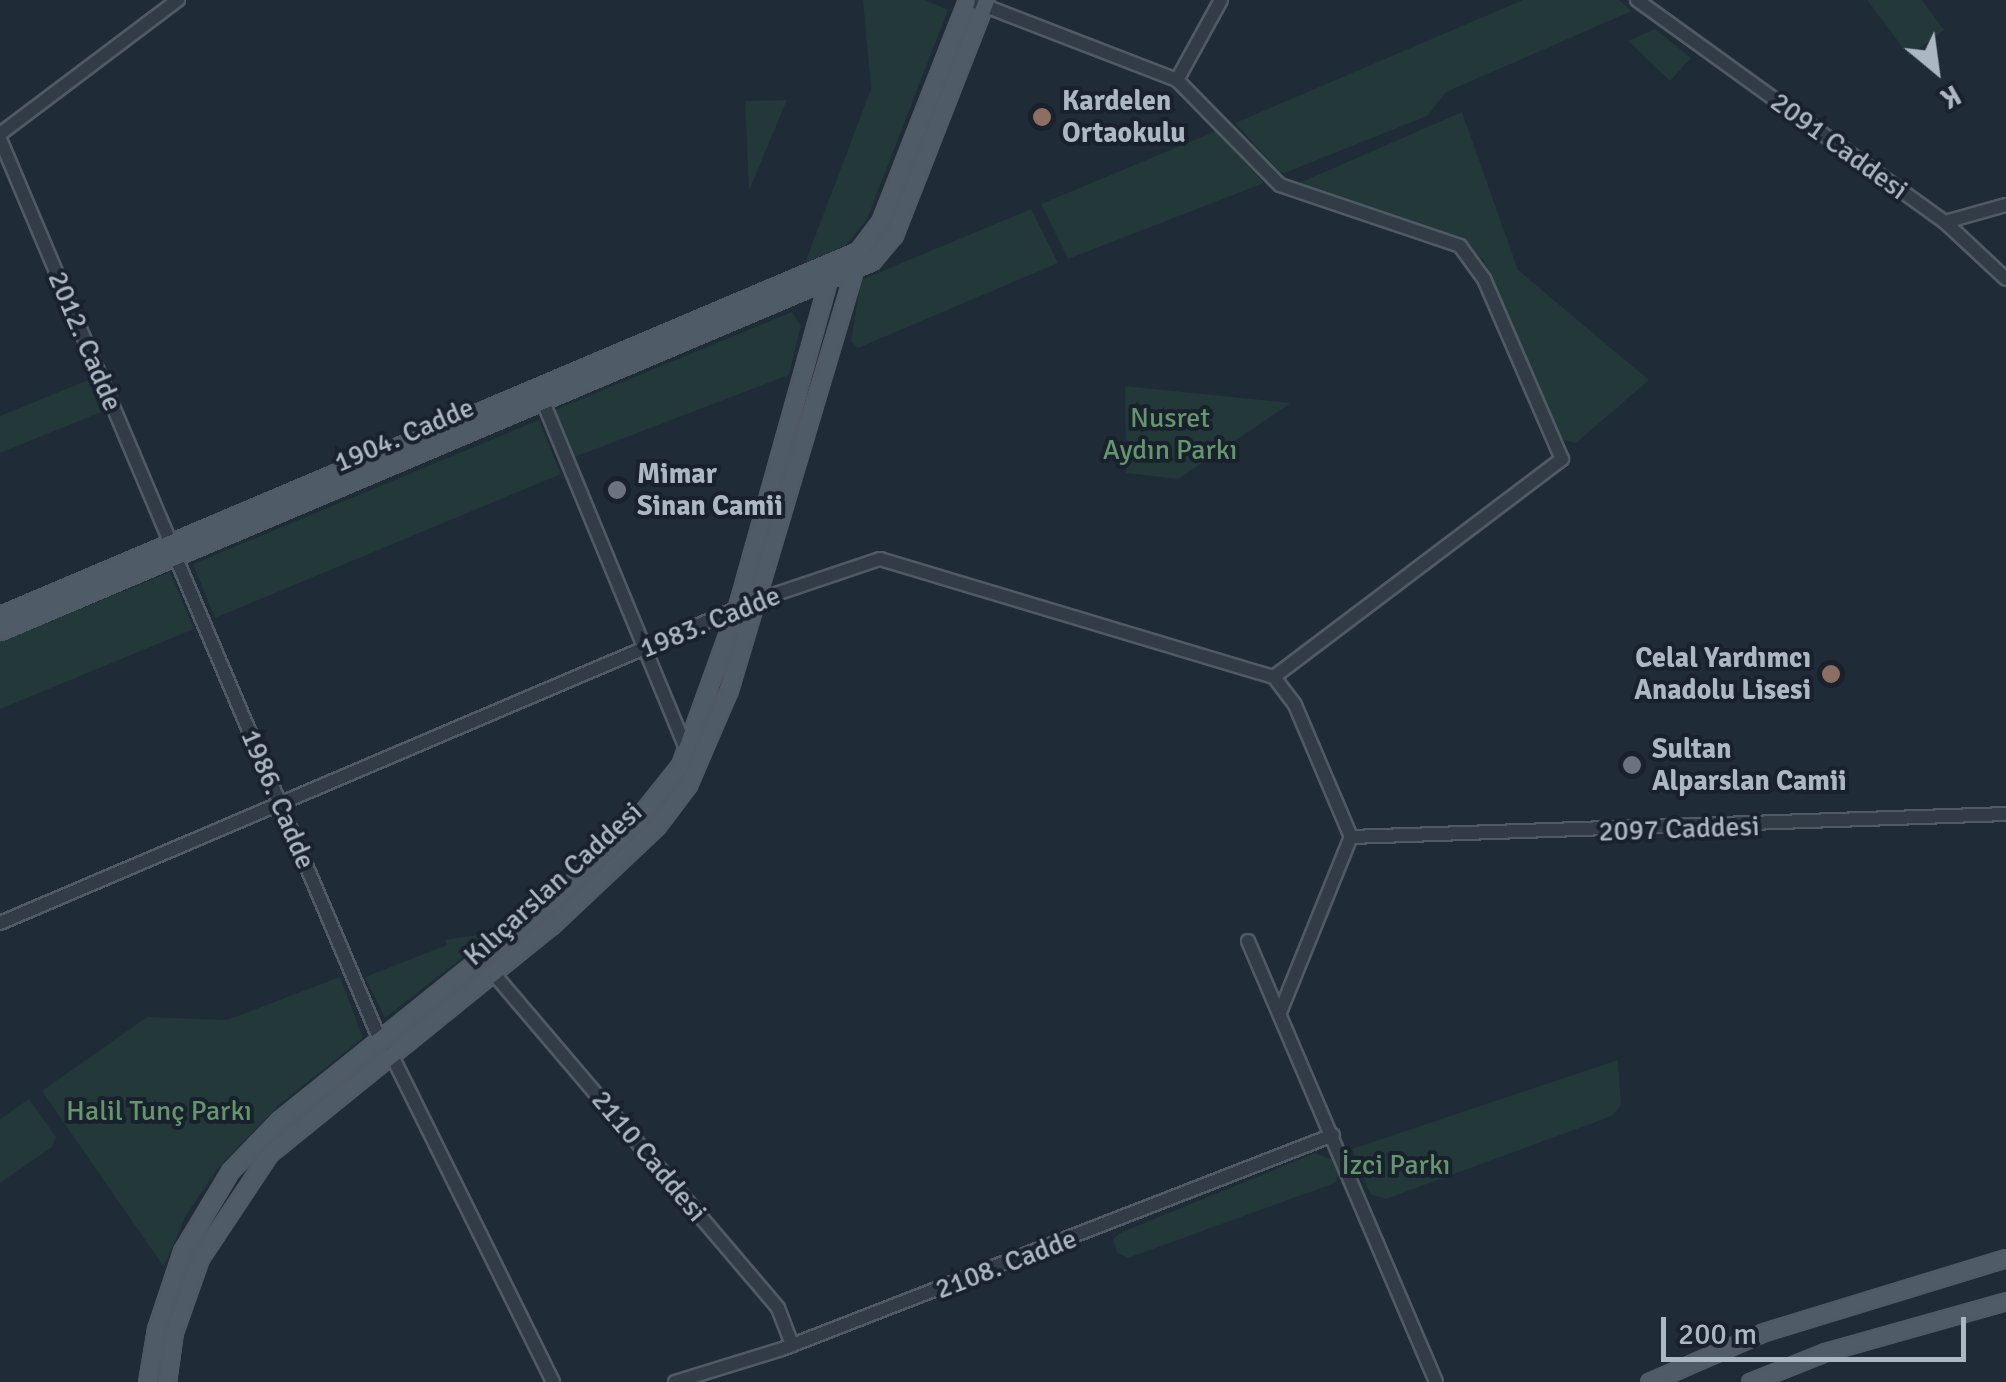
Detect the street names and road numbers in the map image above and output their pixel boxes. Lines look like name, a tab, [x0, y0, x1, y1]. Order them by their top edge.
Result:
street label: 2091 Caddesi	[1764, 85, 1914, 207]
street label: 2012. Cadde	[41, 266, 129, 416]
street label: 1904. Cadde	[329, 391, 479, 479]
street label: 1983. Cadde	[635, 579, 785, 665]
street label: 1986. Cadde	[234, 724, 322, 874]
street label: Kılıçarslan Caddesi	[457, 795, 649, 973]
street label: 2097 Caddesi	[1598, 809, 1760, 849]
street label: 2110 Caddesi	[584, 1084, 714, 1228]
street label: 2108. Cadde	[931, 1222, 1081, 1306]

